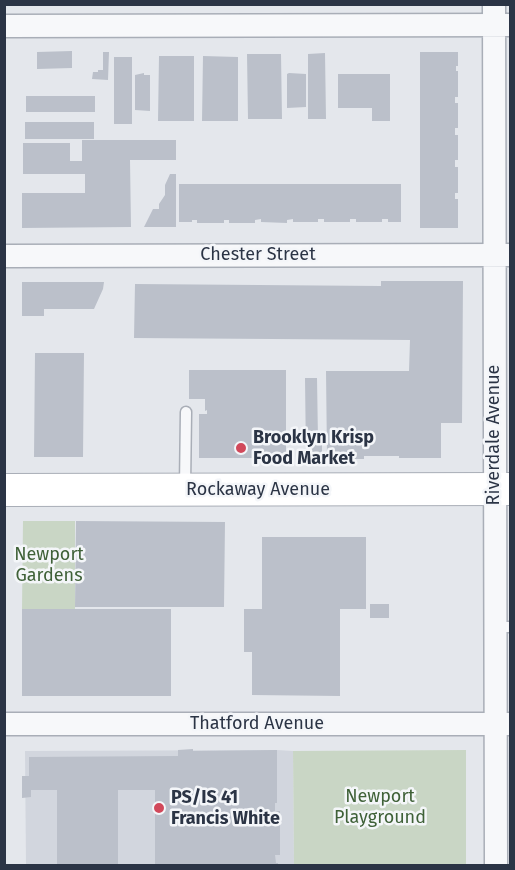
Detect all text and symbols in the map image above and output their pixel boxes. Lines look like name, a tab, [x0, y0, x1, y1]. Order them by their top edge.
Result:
street label: Chester Street	[200, 244, 316, 266]
street label: Riverdale Avenue	[483, 365, 505, 505]
place label: Brooklyn Krisp Food Market	[253, 427, 374, 470]
marker: Brooklyn Krisp Food Market	[234, 441, 248, 455]
street label: Rockaway Avenue	[186, 479, 330, 501]
park label: Newport Gardens	[14, 544, 84, 586]
street label: Thatford Avenue	[190, 713, 324, 735]
park label: Newport Playground	[334, 786, 426, 828]
place label: PS/IS 41 Francis White	[171, 787, 280, 830]
marker: PS/IS 41 Francis White	[152, 801, 166, 815]

